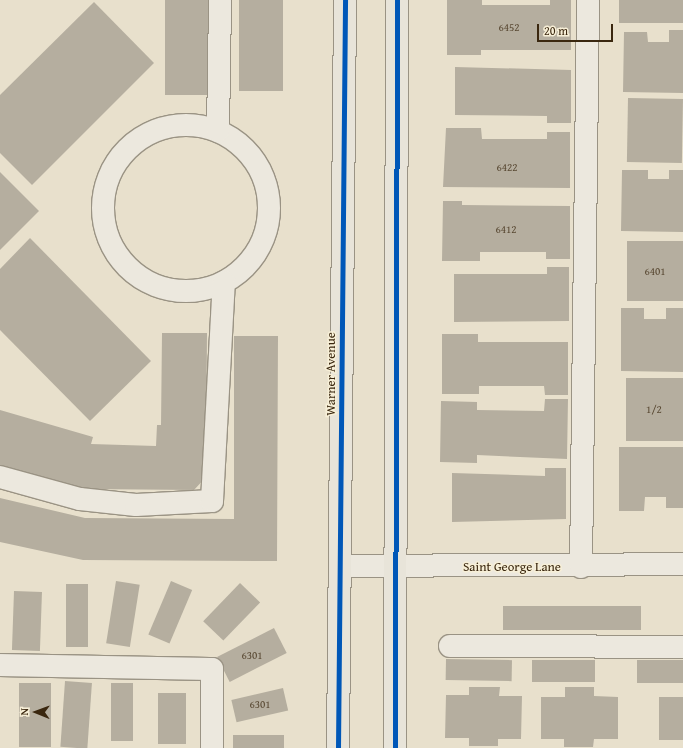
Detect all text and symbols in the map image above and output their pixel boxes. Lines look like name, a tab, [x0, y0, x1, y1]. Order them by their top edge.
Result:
scale bar	[539, 16, 615, 42]
house number: 6452	[498, 20, 520, 34]
text: 20 m	[544, 22, 568, 39]
house number: 6422	[496, 160, 518, 174]
house number: 6412	[495, 222, 517, 236]
house number: 6401	[644, 264, 666, 278]
street label: Warner Avenue	[323, 332, 339, 416]
house number: 1/2	[646, 402, 662, 416]
street label: Saint George Lane	[463, 559, 561, 575]
house number: 6301	[241, 648, 263, 662]
north arrow	[16, 692, 56, 732]
house number: 6301	[249, 697, 271, 711]
text: N	[16, 708, 32, 716]

